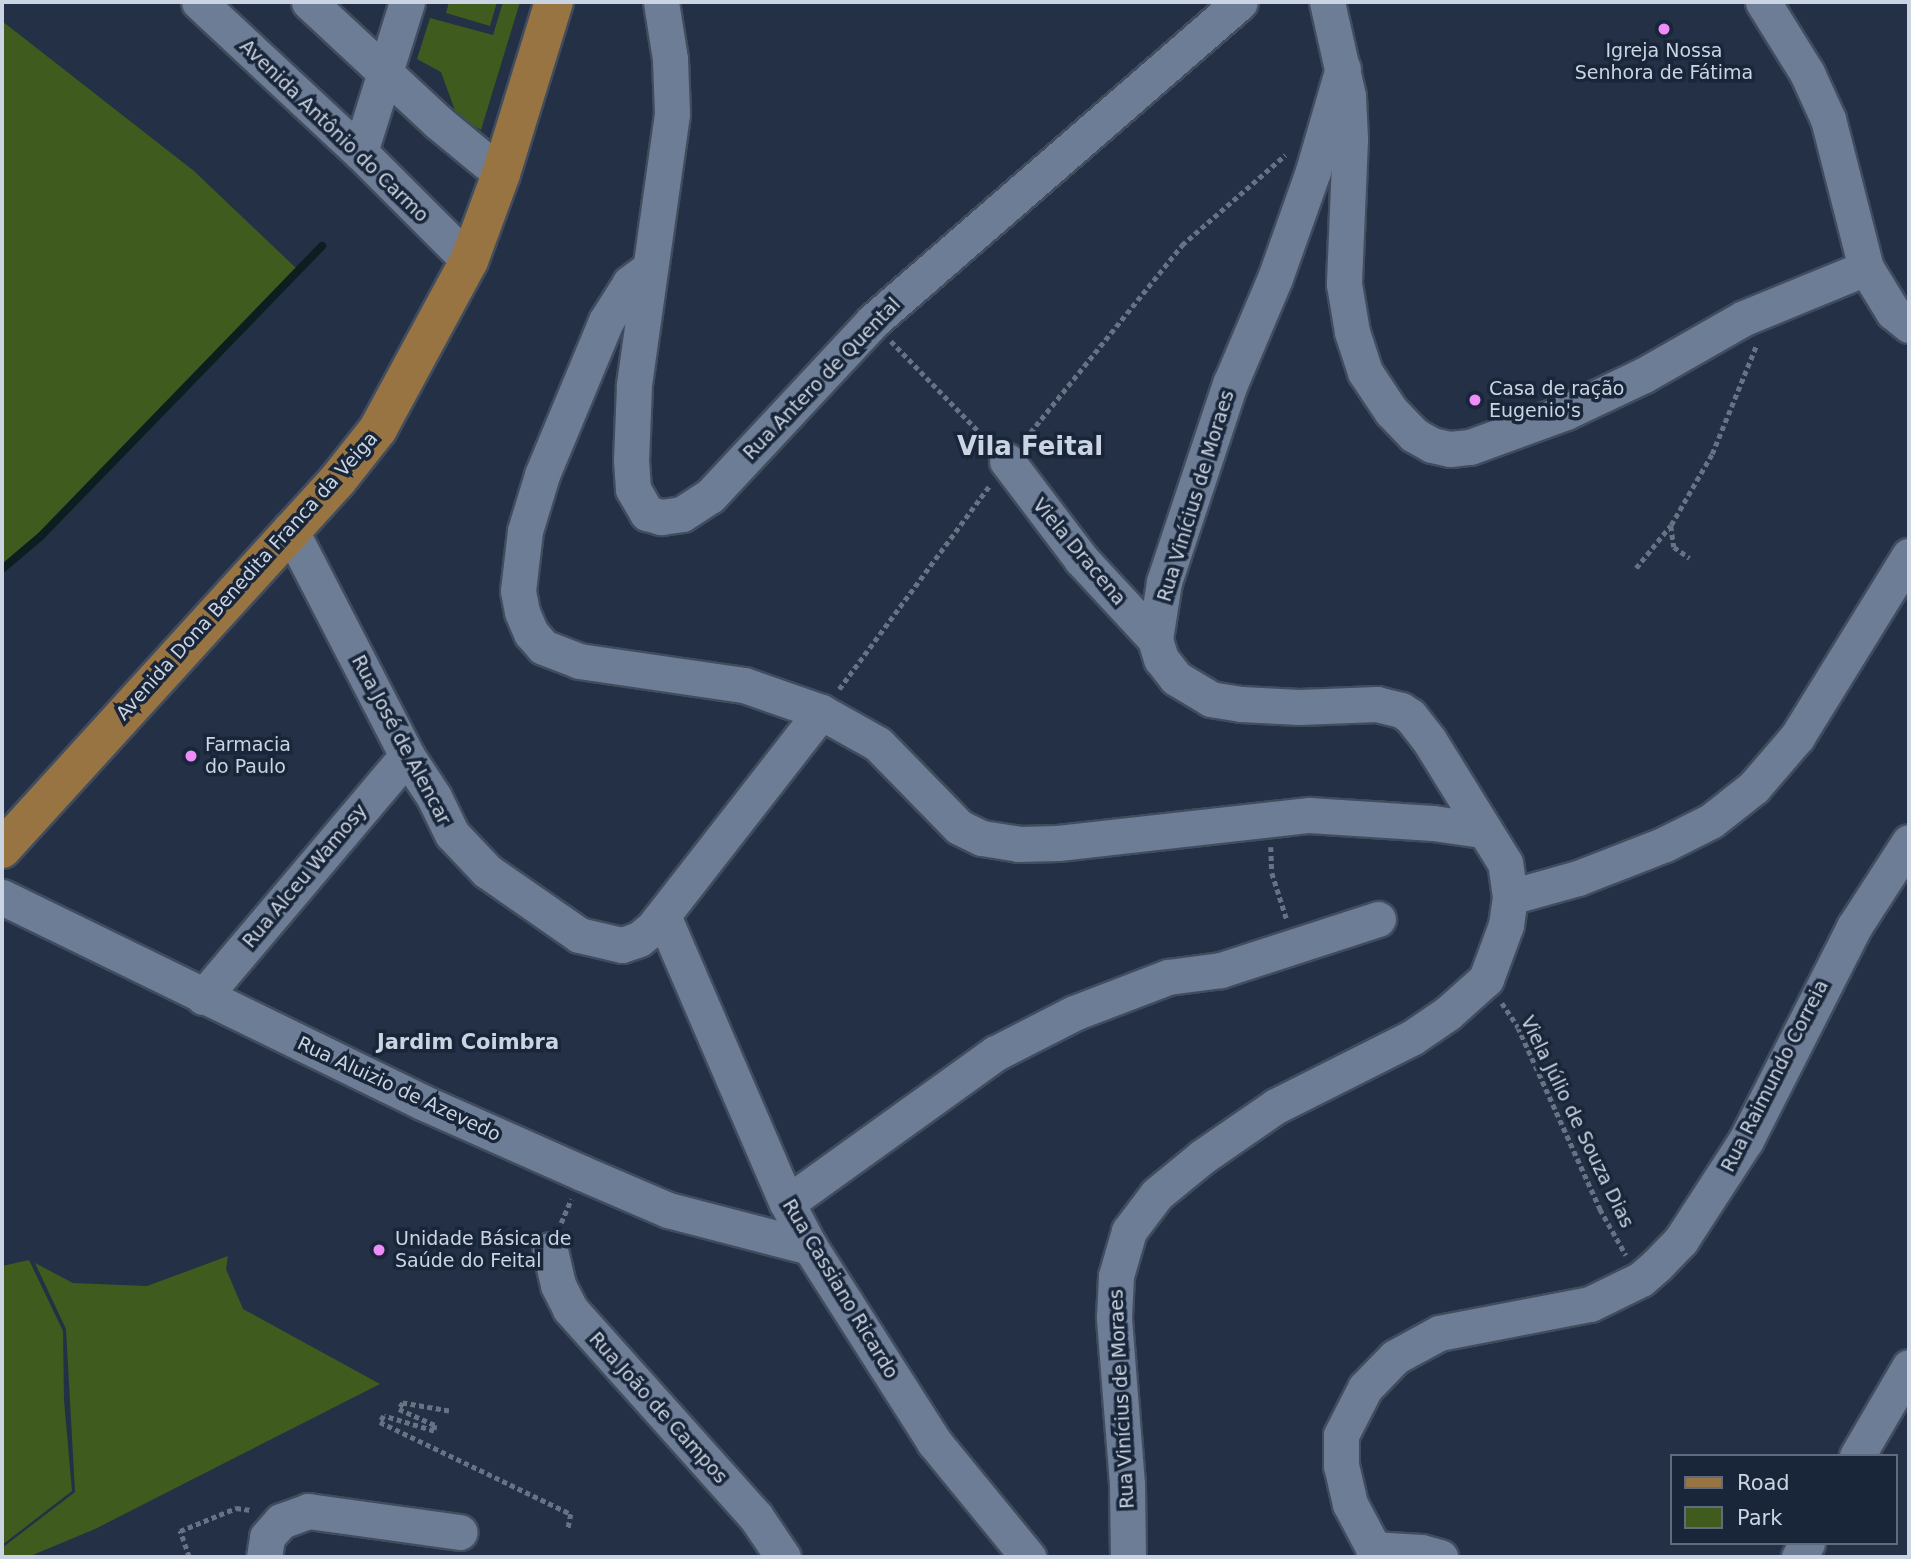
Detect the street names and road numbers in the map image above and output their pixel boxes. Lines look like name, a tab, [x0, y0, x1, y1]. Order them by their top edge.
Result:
street label: Avenida Antônio do Carmo	[235, 35, 433, 227]
street label: Rua Antero de Quental	[739, 293, 905, 465]
street label: Rua Vinícius de Moraes	[1153, 388, 1239, 604]
street label: Avenida Dona Benedita Franca da Veiga	[111, 427, 383, 725]
street label: Viela Dracena	[1028, 494, 1130, 610]
street label: Rua José de Alencar	[347, 651, 455, 829]
street label: Rua Alceu Wamosy	[238, 799, 372, 953]
street label: Rua Raimundo Correia	[1717, 976, 1833, 1176]
street label: Viela Júlio de Souza Dias	[1516, 1012, 1638, 1232]
street label: Rua Aluizio de Azevedo	[294, 1032, 504, 1146]
street label: Rua Cassiano Ricardo	[777, 1195, 903, 1383]
street label: Rua Vinícius de Moraes	[1105, 1289, 1139, 1509]
street label: Rua João de Campos	[584, 1328, 732, 1488]

